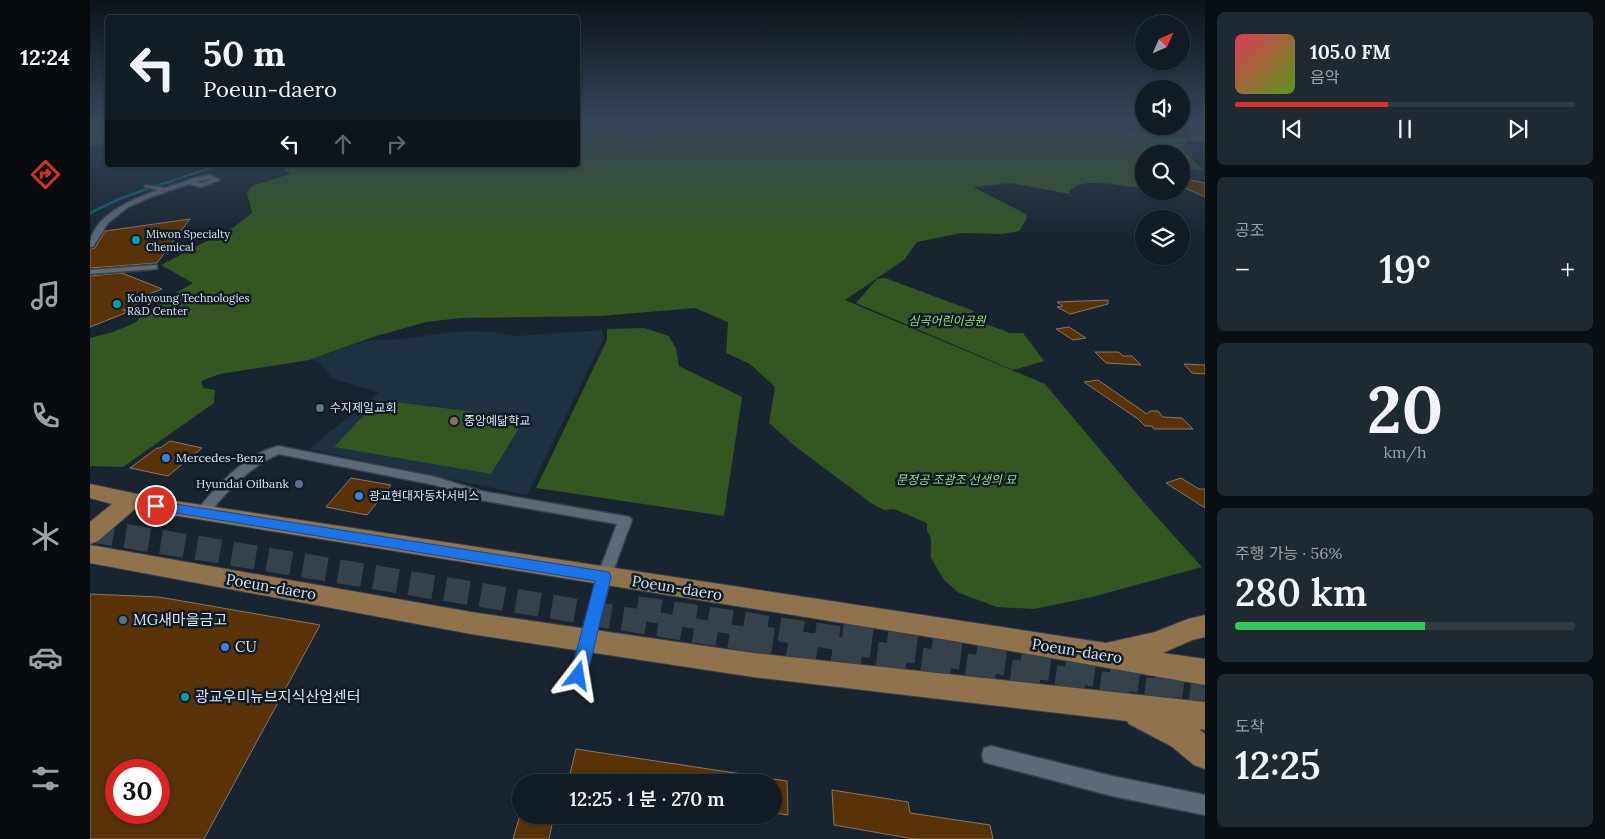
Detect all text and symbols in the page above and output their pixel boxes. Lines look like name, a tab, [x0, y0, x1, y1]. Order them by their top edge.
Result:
north arrow	[1135, 15, 1190, 70]
map controls	[1135, 15, 1190, 265]
text: 50 m	[203, 31, 286, 76]
icon: left	[120, 35, 185, 100]
text: 105.0 FM	[1310, 40, 1391, 64]
text: 12:24	[20, 43, 70, 71]
text: 음악	[1310, 67, 1339, 87]
text: Poeun-daero	[203, 75, 337, 103]
button: sound	[1135, 80, 1190, 135]
icon: previous	[1278, 115, 1306, 143]
icon: pause	[1391, 115, 1419, 143]
icon: next	[1504, 115, 1532, 143]
icon: left	[276, 130, 304, 158]
icon: ahead	[329, 130, 357, 158]
icon: right	[382, 130, 410, 158]
button: search	[1135, 145, 1190, 200]
icon: directions	[28, 157, 63, 192]
button: layers	[1135, 210, 1190, 265]
text: 공조	[1235, 220, 1264, 240]
place label: Miwon Specialty Chemical	[146, 227, 230, 254]
marker: Miwon Specialty Chemical	[130, 234, 142, 246]
text: 19°	[1379, 245, 1431, 293]
text: −	[1235, 252, 1250, 288]
text: +	[1560, 252, 1575, 288]
icon: music	[28, 278, 63, 313]
place label: Kohyoung Technologies R&D Center	[127, 291, 250, 318]
marker: Kohyoung Technologies R&D Center	[111, 298, 123, 310]
park label: 심곡어린이공원	[908, 313, 987, 328]
text: 20	[1367, 368, 1443, 451]
icon: phone	[28, 398, 63, 433]
place label: 수지제일교회	[330, 400, 396, 415]
marker: 수지제일교회	[314, 402, 326, 414]
place label: 중앙예닮학교	[464, 413, 530, 428]
marker: 중앙예닮학교	[448, 415, 460, 427]
text: km/h	[1383, 442, 1427, 462]
place label: Mercedes-Benz	[176, 450, 264, 465]
marker: Mercedes-Benz	[160, 452, 172, 464]
park label: 문정공 조광조 선생의 묘	[896, 472, 1017, 487]
place label: Hyundai Oilbank	[196, 476, 290, 491]
marker: Hyundai Oilbank	[293, 478, 305, 490]
pin	[135, 485, 177, 527]
place label: 광교현대자동차서비스	[369, 488, 479, 503]
marker: 광교현대자동차서비스	[353, 490, 365, 502]
icon: arrive	[142, 492, 170, 520]
icon: climate	[28, 519, 63, 554]
text: 주행 가능 · 56%	[1235, 543, 1342, 563]
text: 280 km	[1235, 568, 1367, 616]
street label: Poeun-daero	[225, 569, 318, 604]
street label: Poeun-daero	[631, 571, 724, 604]
place label: MG새마을금고	[133, 610, 227, 629]
marker: MG새마을금고	[117, 614, 129, 626]
street label: Poeun-daero	[1031, 634, 1124, 667]
place label: CU	[235, 637, 257, 656]
icon: car	[28, 640, 63, 675]
marker: CU	[219, 641, 231, 653]
position arrow	[551, 649, 603, 701]
place label: 광교우미뉴브지식산업센터	[195, 687, 361, 706]
marker: 광교우미뉴브지식산업센터	[179, 691, 191, 703]
text: 도착	[1235, 716, 1264, 736]
text: 12:25	[1235, 741, 1321, 789]
speed limit sign: 30	[105, 759, 170, 824]
icon: filters	[28, 761, 63, 796]
text: 12:25 · 1 분 · 270 m	[570, 787, 724, 811]

